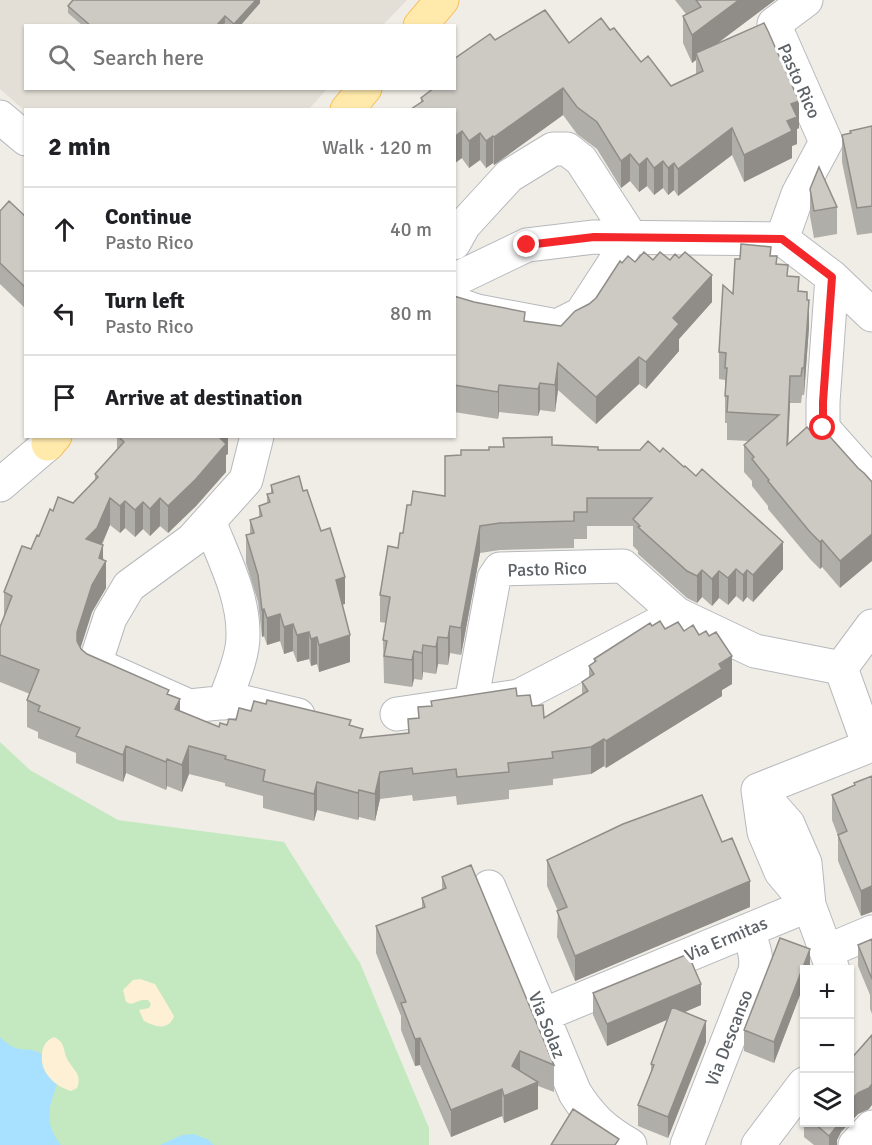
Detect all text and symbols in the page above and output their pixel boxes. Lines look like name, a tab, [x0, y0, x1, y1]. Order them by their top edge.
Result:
search box	[24, 24, 456, 90]
street label: Pasto Rico	[773, 40, 825, 122]
icon: search	[45, 41, 78, 74]
text: Search here	[93, 44, 204, 71]
text: 2 min	[48, 131, 111, 163]
text: Walk · 120 m	[322, 135, 432, 160]
text: Continue	[105, 203, 192, 230]
icon: ahead	[48, 213, 81, 246]
text: 40 m	[390, 217, 432, 242]
text: Pasto Rico	[105, 230, 194, 255]
route end	[513, 231, 539, 257]
text: Turn left	[105, 287, 185, 314]
icon: left	[48, 297, 81, 330]
text: 80 m	[390, 301, 432, 326]
text: Pasto Rico	[105, 314, 194, 339]
icon: arrive	[48, 381, 81, 414]
text: Arrive at destination	[105, 384, 302, 411]
route start	[809, 414, 835, 440]
street label: Pasto Rico	[507, 557, 587, 581]
street label: Via Ermitas	[681, 912, 771, 966]
map controls	[800, 965, 854, 1127]
button: +	[800, 965, 854, 1019]
street label: Via Descanso	[701, 987, 757, 1089]
street label: Via Solaz	[524, 988, 570, 1062]
button: −	[800, 1019, 854, 1073]
button: layers	[800, 1073, 854, 1127]

